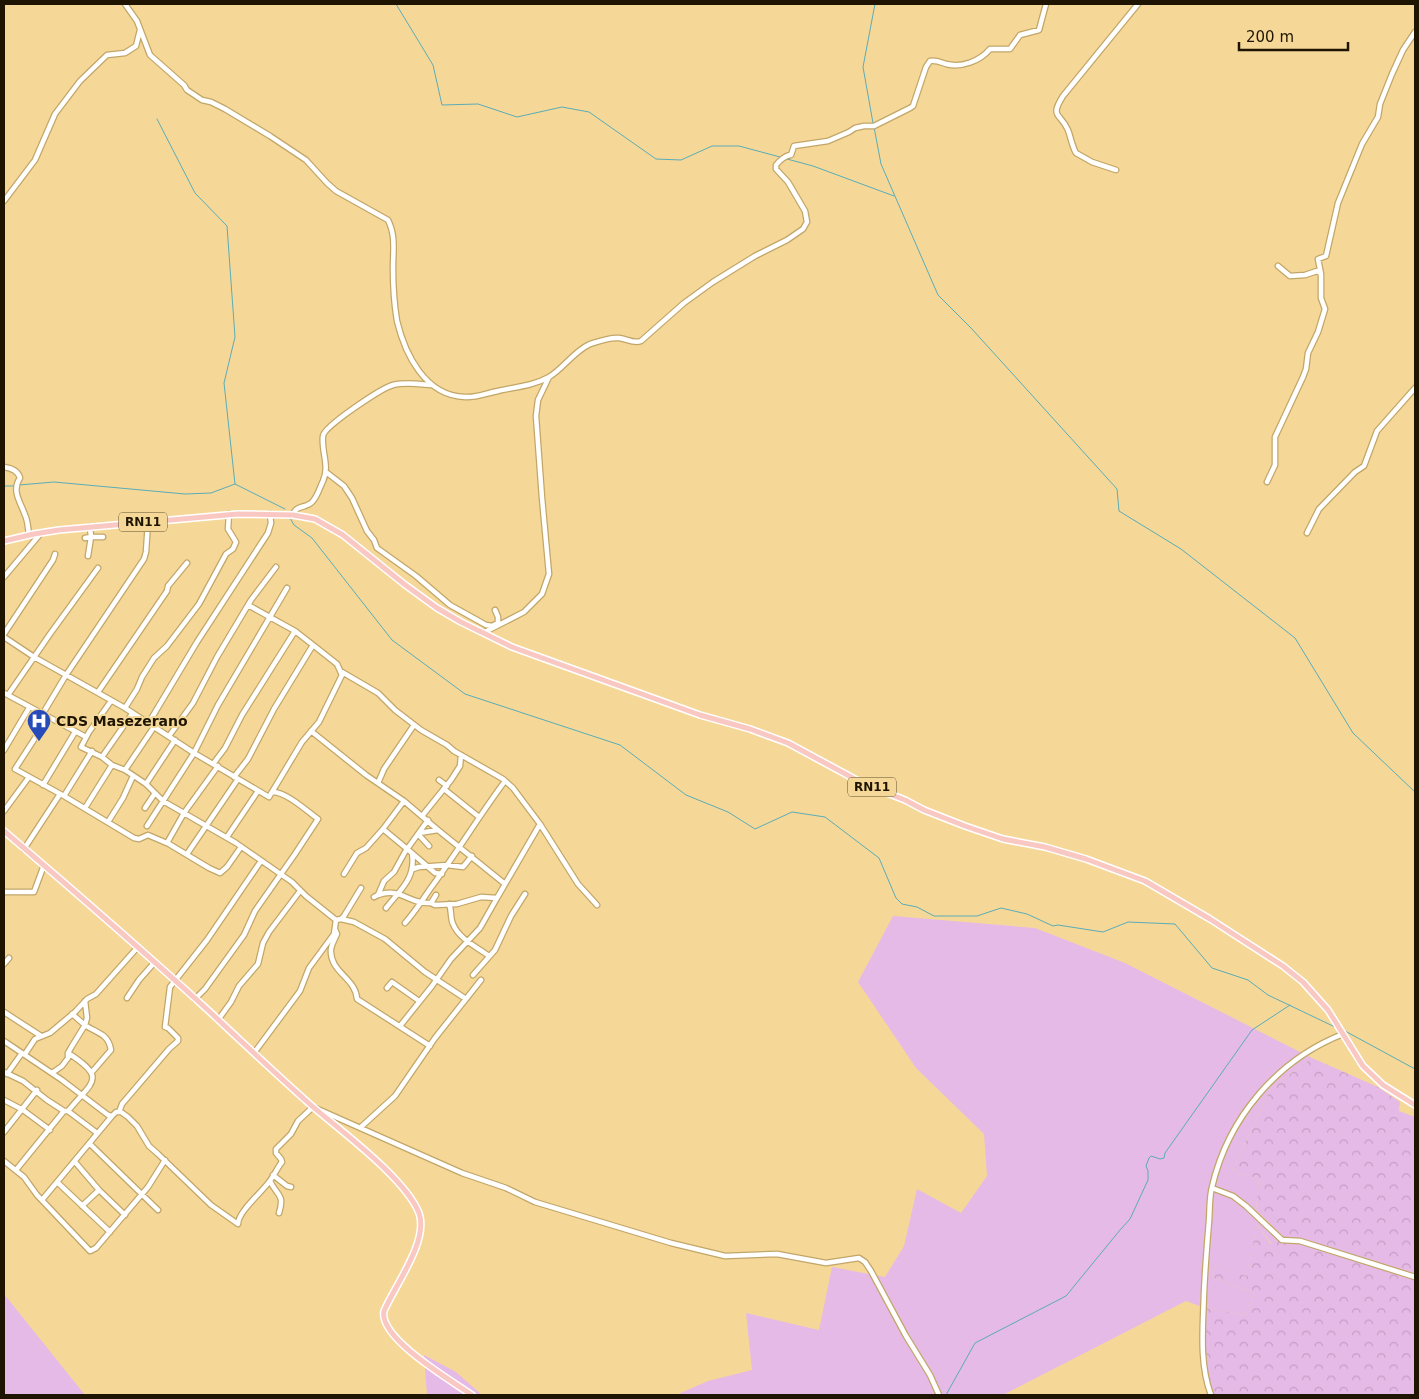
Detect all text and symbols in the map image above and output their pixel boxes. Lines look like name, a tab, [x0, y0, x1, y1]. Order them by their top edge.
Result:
scale bar	[1239, 20, 1348, 52]
text: 200 m	[1246, 28, 1294, 46]
road number: RN11	[119, 512, 167, 532]
hospital icon: CDS Masezerano	[26, 708, 52, 742]
place label: CDS Masezerano	[56, 713, 188, 729]
road number: RN11	[848, 778, 896, 796]

